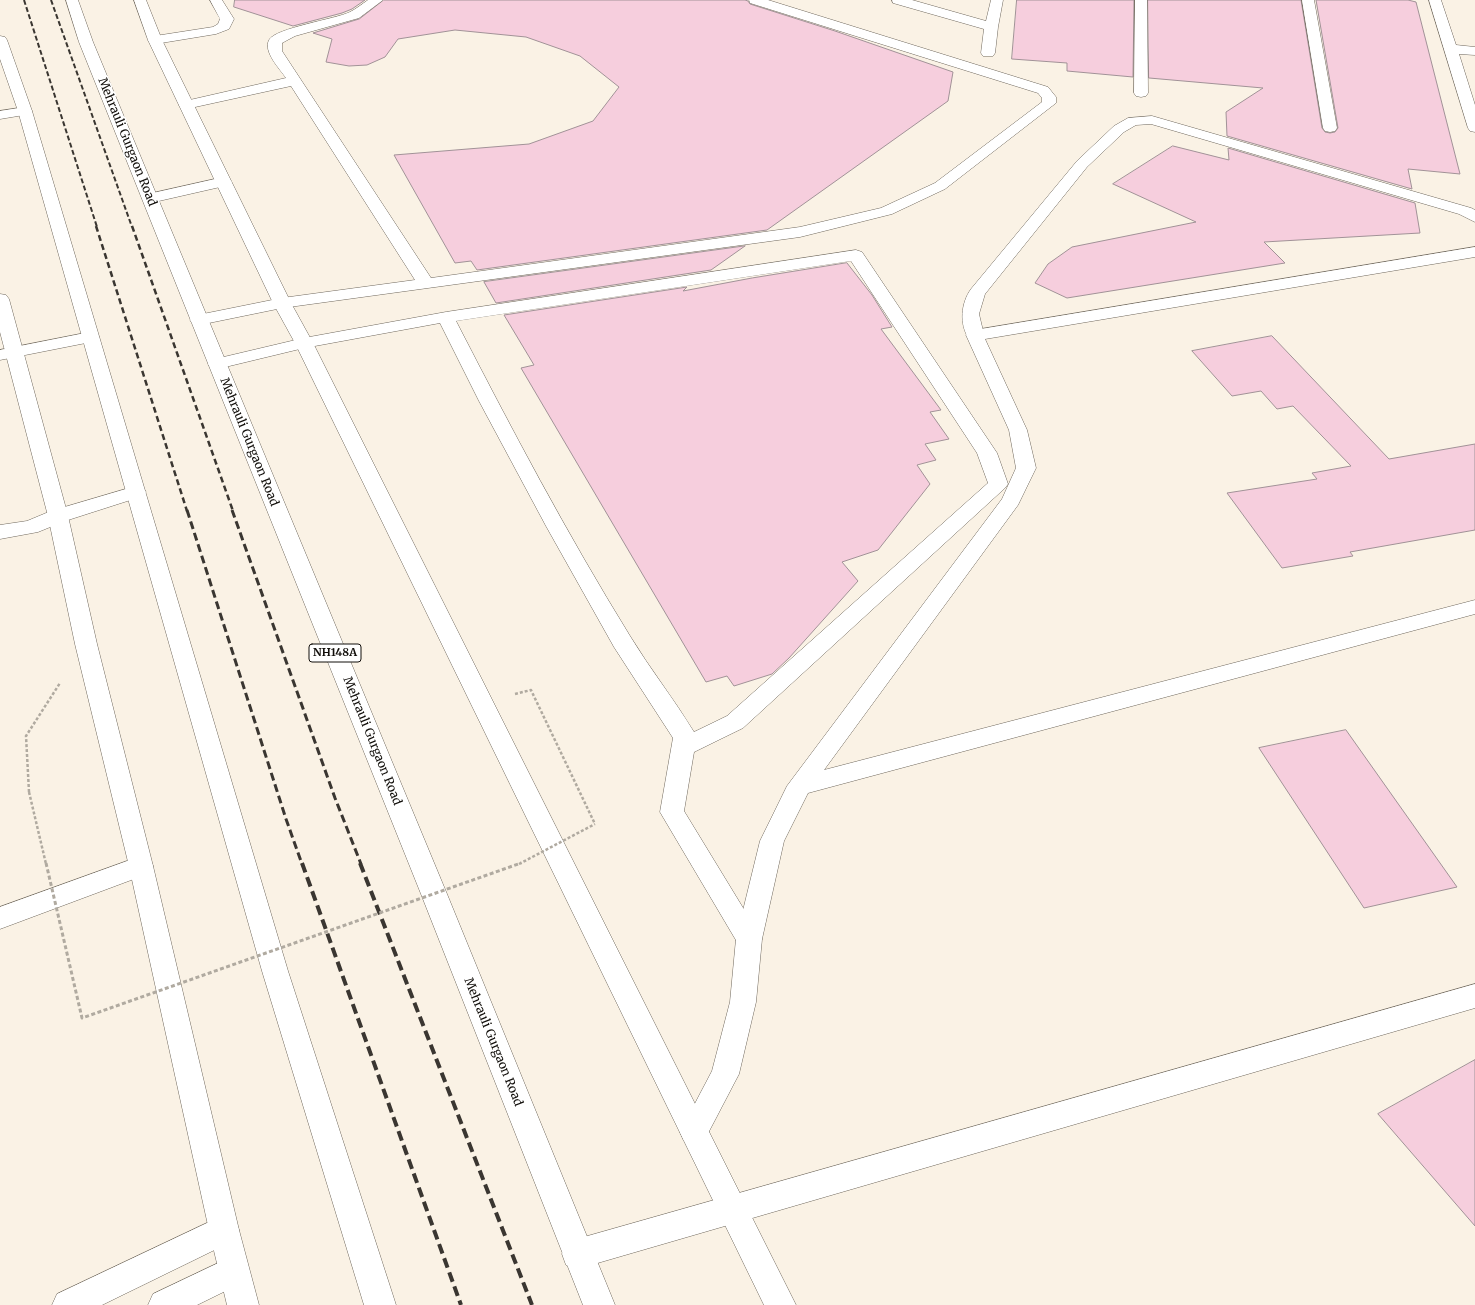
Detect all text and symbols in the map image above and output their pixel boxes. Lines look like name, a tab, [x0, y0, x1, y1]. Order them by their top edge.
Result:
street label: Mehrauli Gurgaon Road	[95, 76, 159, 208]
street label: Mehrauli Gurgaon Road	[217, 376, 281, 508]
road number: NH148A	[309, 644, 361, 662]
street label: Mehrauli Gurgaon Road	[340, 675, 404, 807]
street label: Mehrauli Gurgaon Road	[461, 976, 525, 1108]

